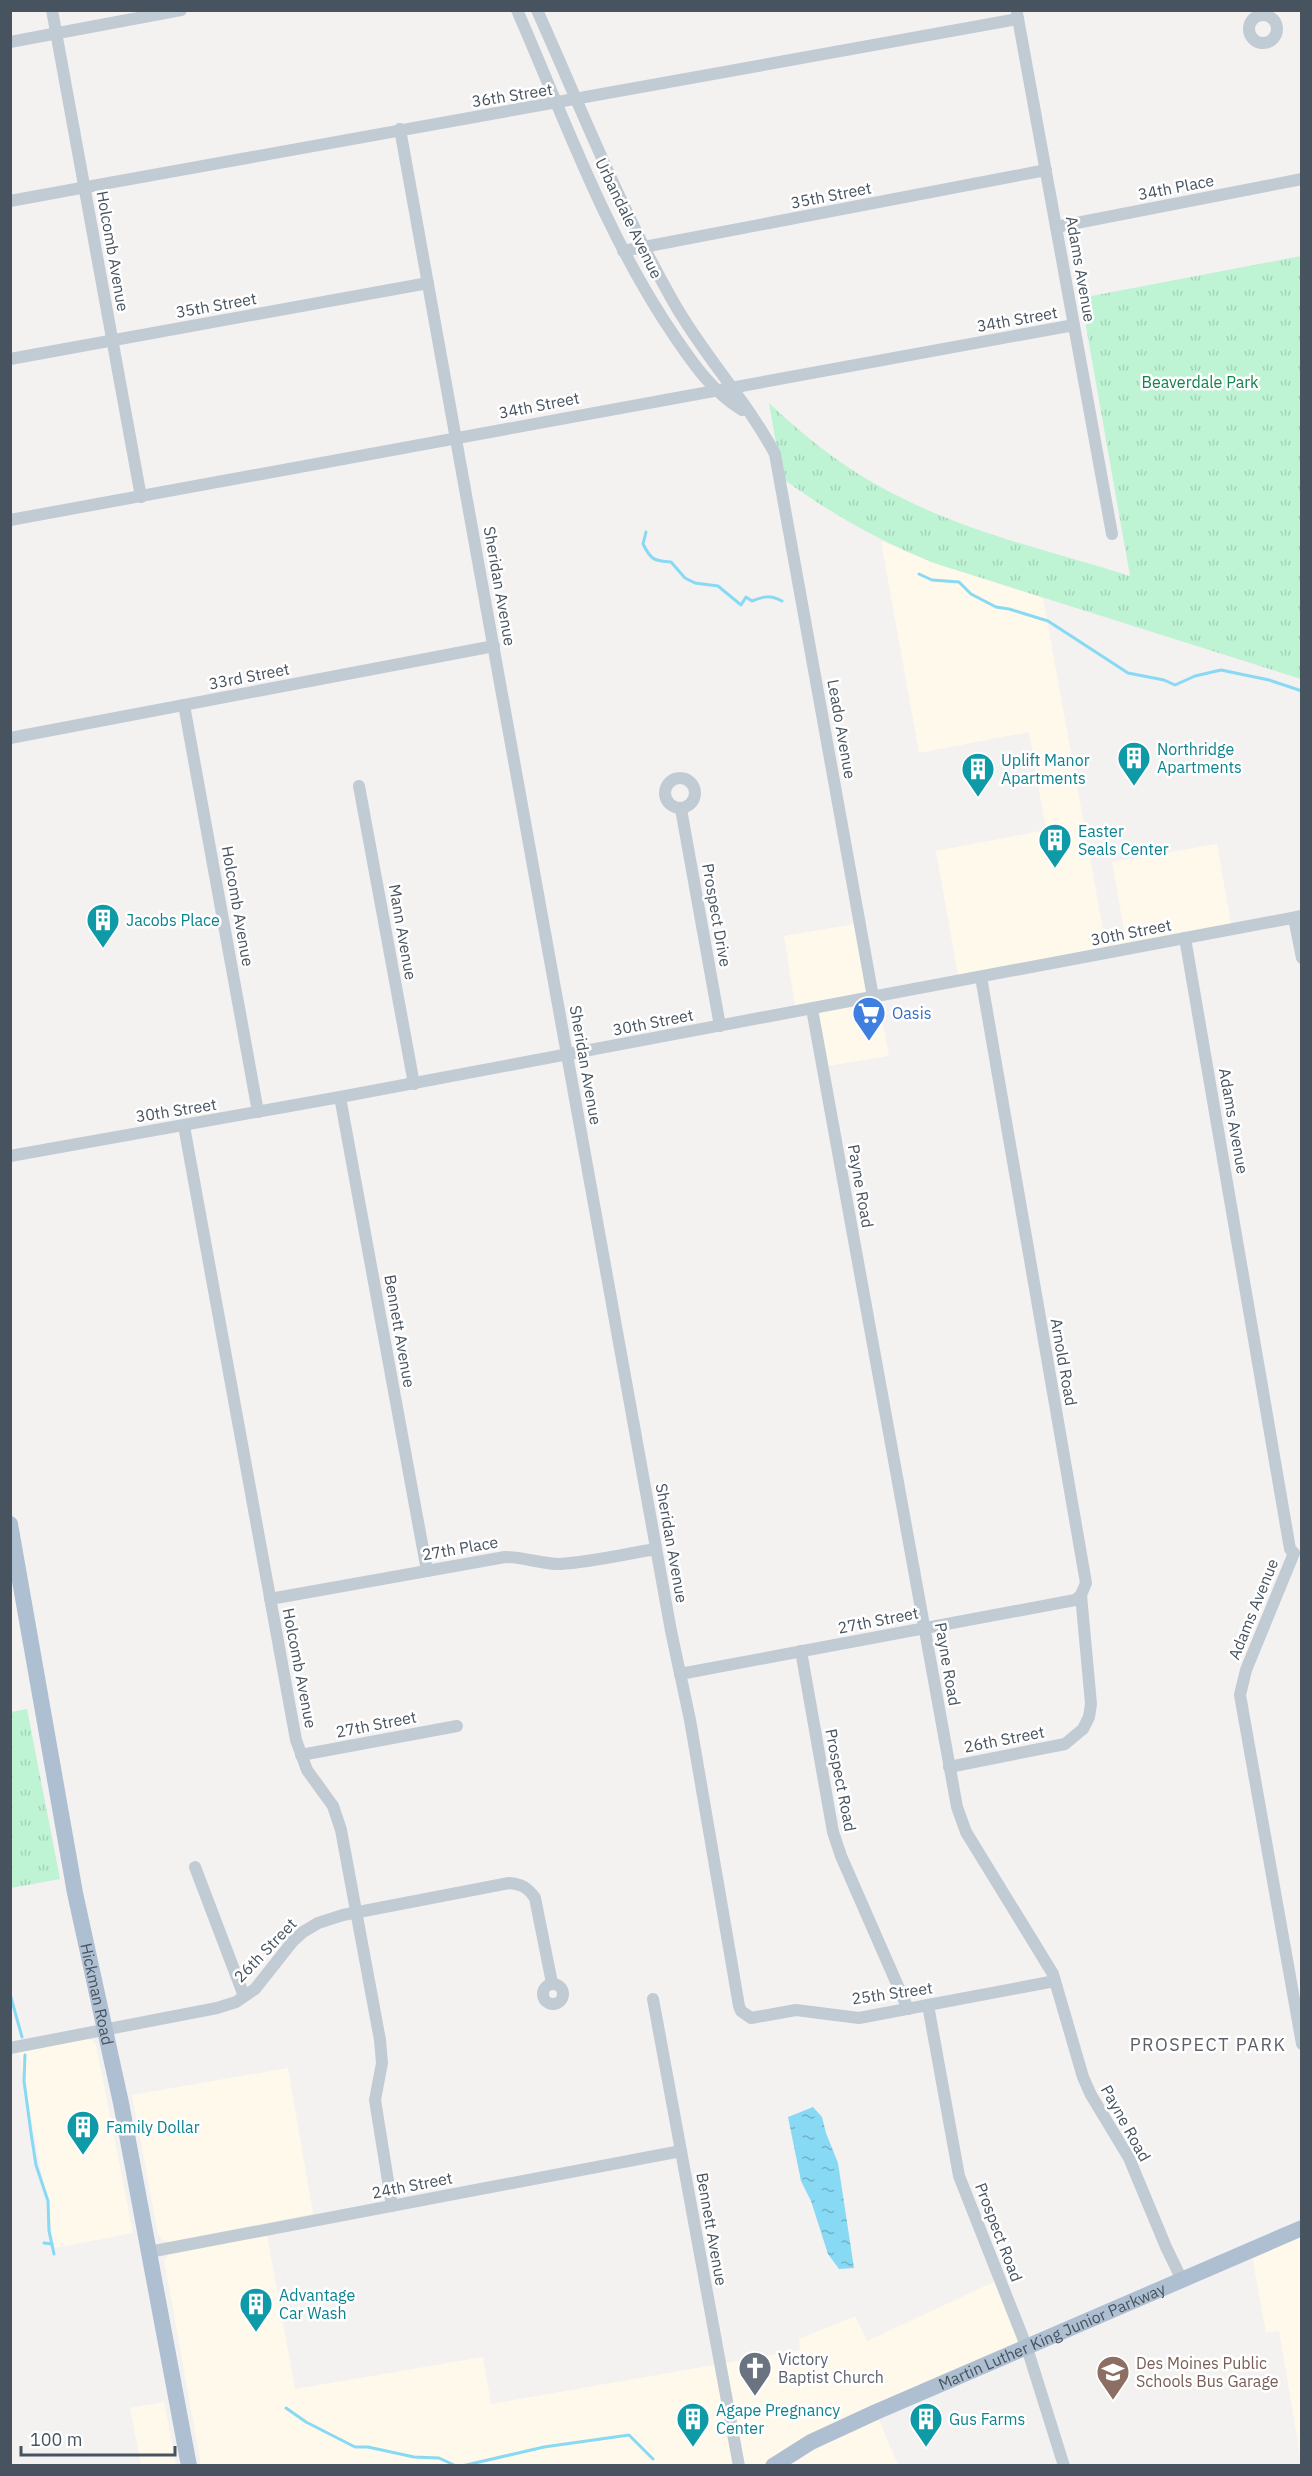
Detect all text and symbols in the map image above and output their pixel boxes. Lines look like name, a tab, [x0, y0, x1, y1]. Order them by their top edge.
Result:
street label: 36th Street	[470, 79, 554, 111]
street label: Urbandale Avenue	[591, 154, 667, 282]
street label: 34th Place	[1136, 170, 1216, 204]
street label: 35th Street	[789, 177, 873, 213]
street label: Holcomb Avenue	[93, 189, 133, 313]
street label: Adams Avenue	[1062, 215, 1100, 324]
street label: 35th Street	[174, 288, 258, 322]
street label: 34th Street	[975, 302, 1059, 336]
park label: Beaverdale Park	[1141, 372, 1259, 392]
street label: 34th Street	[497, 387, 581, 423]
street label: Sheridan Avenue	[480, 525, 520, 648]
street label: 33rd Street	[207, 658, 291, 694]
street label: Leado Avenue	[823, 678, 861, 780]
place label: Northridge Apartments	[1157, 739, 1242, 777]
building icon: Northridge Apartments	[1116, 740, 1152, 787]
place label: Uplift Manor Apartments	[1001, 750, 1090, 788]
building icon: Uplift Manor Apartments	[960, 751, 996, 798]
place label: Easter Seals Center	[1078, 821, 1169, 859]
building icon: Easter Seals Center	[1037, 822, 1073, 869]
street label: Holcomb Avenue	[218, 844, 258, 968]
street label: Prospect Drive	[698, 862, 736, 969]
street label: Mann Avenue	[385, 883, 421, 982]
building icon: Jacobs Place	[85, 902, 121, 949]
place label: Jacobs Place	[126, 910, 220, 930]
street label: 30th Street	[1089, 914, 1173, 950]
supermarket icon: Oasis	[851, 995, 887, 1042]
place label: Oasis	[892, 1003, 931, 1023]
street label: Sheridan Avenue	[566, 1004, 606, 1127]
street label: 30th Street	[611, 1004, 695, 1040]
street label: Adams Avenue	[1215, 1067, 1253, 1176]
street label: 30th Street	[134, 1094, 218, 1126]
street label: Payne Road	[844, 1143, 878, 1229]
street label: Bennett Avenue	[380, 1273, 420, 1389]
street label: Arnold Road	[1046, 1317, 1082, 1407]
street label: Sheridan Avenue	[652, 1482, 692, 1605]
street label: 27th Place	[420, 1531, 500, 1565]
street label: Adams Avenue	[1224, 1555, 1282, 1662]
street label: 27th Street	[836, 1602, 920, 1638]
street label: Holcomb Avenue	[279, 1606, 321, 1730]
street label: Payne Road	[931, 1621, 965, 1707]
street label: 27th Street	[334, 1706, 418, 1742]
street label: 26th Street	[962, 1721, 1046, 1757]
street label: Prospect Road	[821, 1727, 861, 1833]
street label: 26th Street	[229, 1914, 301, 1986]
street label: Hickman Road	[76, 1941, 118, 2047]
street label: 25th Street	[850, 1977, 934, 2009]
district label: PROSPECT PARK	[1130, 2033, 1286, 2056]
street label: Payne Road	[1097, 2081, 1155, 2165]
building icon: Family Dollar	[65, 2109, 101, 2156]
place label: Family Dollar	[106, 2117, 200, 2137]
street label: 24th Street	[370, 2167, 454, 2203]
street label: Bennett Avenue	[692, 2171, 732, 2287]
street label: Prospect Road	[971, 2180, 1027, 2284]
street label: Martin Luther King Junior Parkway	[935, 2278, 1169, 2394]
place label: Advantage Car Wash	[279, 2285, 355, 2323]
building icon: Advantage Car Wash	[238, 2286, 274, 2333]
place label: Victory Baptist Church	[778, 2349, 884, 2387]
church icon: Victory Baptist Church	[737, 2350, 773, 2397]
place label: Des Moines Public Schools Bus Garage	[1136, 2353, 1279, 2391]
school or university icon: Des Moines Public Schools Bus Garage	[1095, 2354, 1131, 2401]
place label: Agape Pregnancy Center	[716, 2400, 840, 2438]
building icon: Agape Pregnancy Center	[675, 2401, 711, 2448]
building icon: Gus Farms	[908, 2401, 944, 2448]
place label: Gus Farms	[949, 2409, 1025, 2429]
scale bar	[21, 2419, 176, 2457]
text: 100 m	[30, 2428, 82, 2451]

